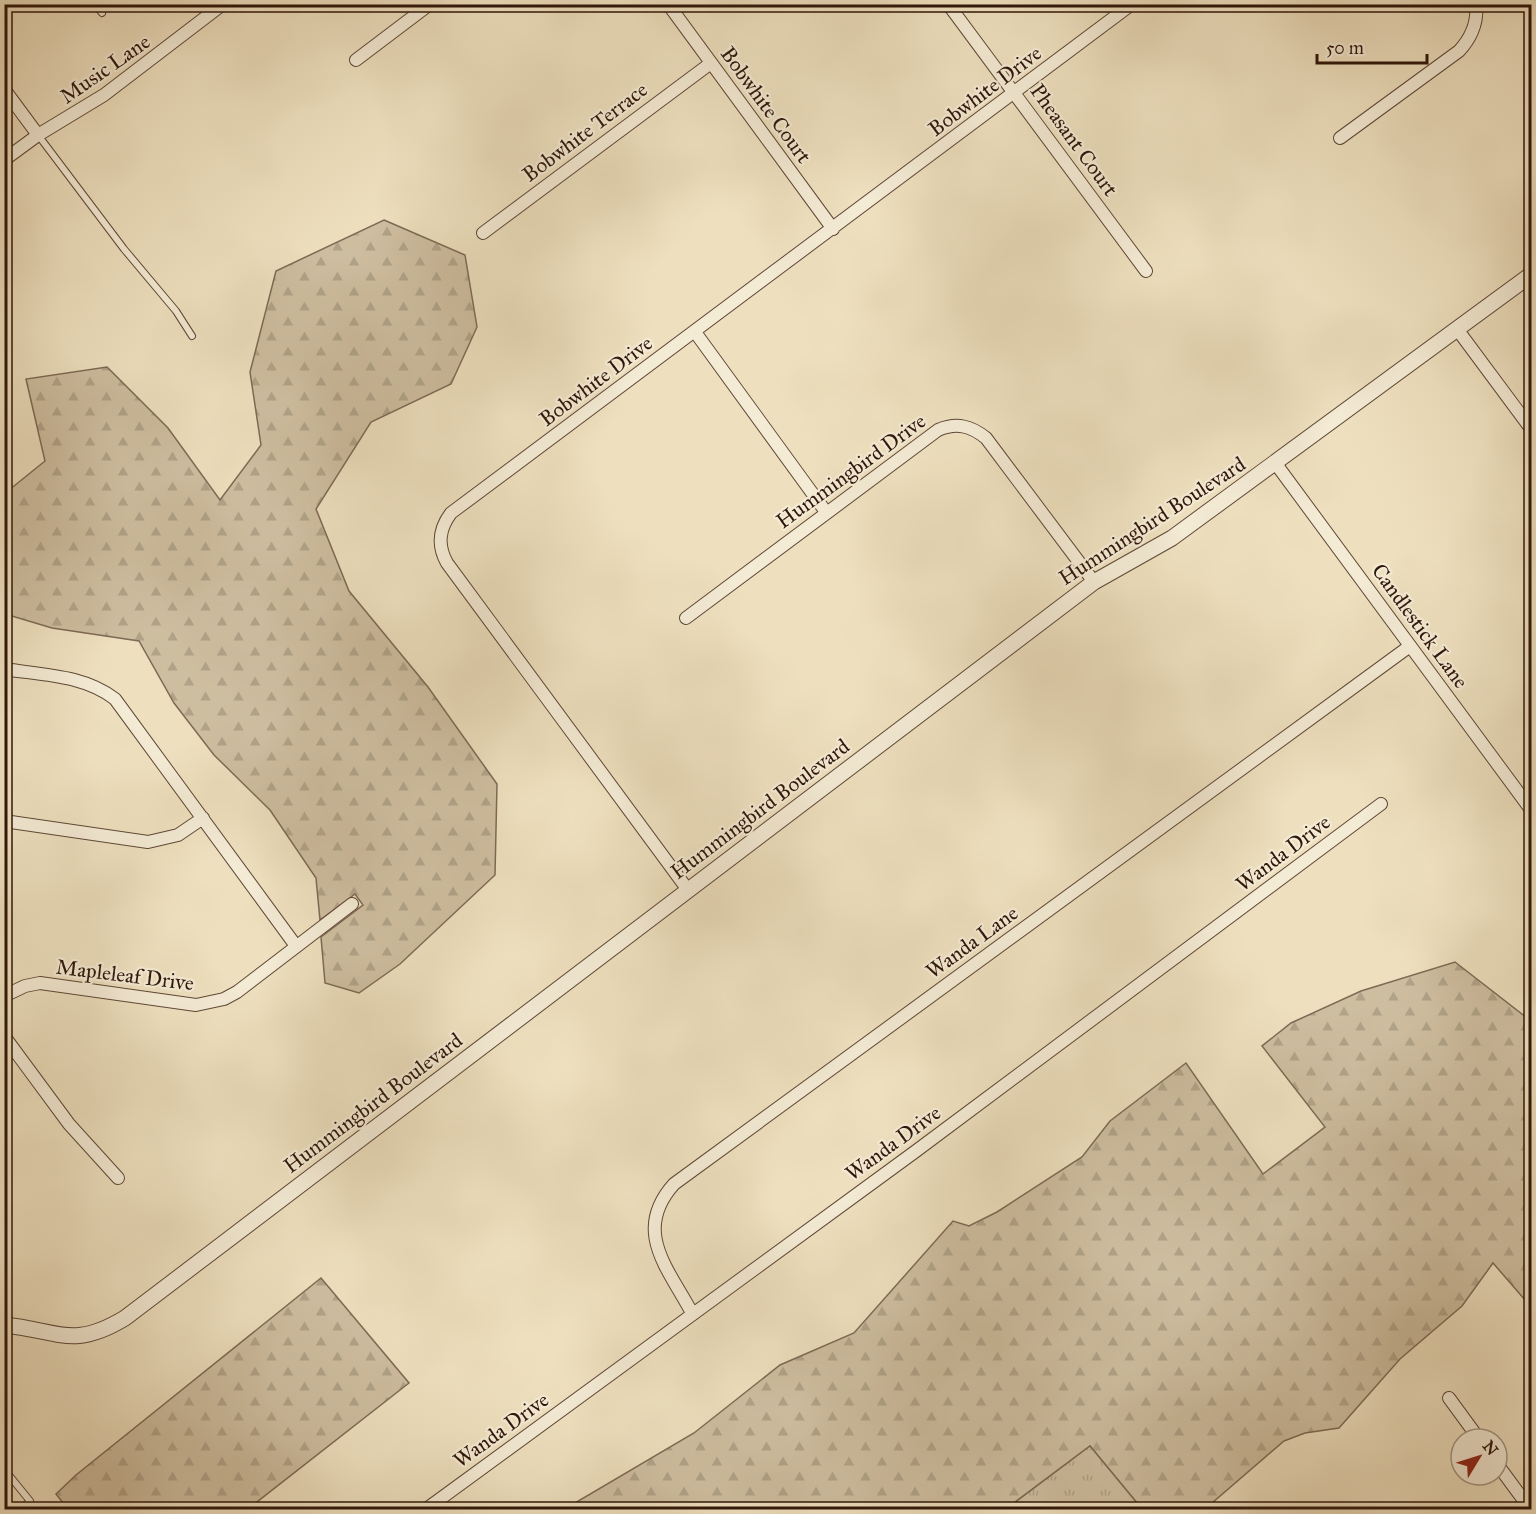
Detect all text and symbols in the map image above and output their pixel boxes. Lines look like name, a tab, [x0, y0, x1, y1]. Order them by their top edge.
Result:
scale bar	[1317, 27, 1426, 65]
street label: Music Lane	[55, 28, 155, 109]
text: 50 m	[1326, 37, 1364, 59]
street label: Bobwhite Drive	[923, 40, 1047, 142]
street label: Bobwhite Court	[715, 42, 817, 169]
street label: Bobwhite Terrace	[517, 76, 653, 188]
street label: Pheasant Court	[1025, 79, 1124, 202]
street label: Bobwhite Drive	[534, 330, 658, 432]
street label: Hummingbird Drive	[771, 408, 931, 534]
street label: Hummingbird Boulevard	[1054, 451, 1251, 591]
street label: Candlestick Lane	[1366, 559, 1474, 694]
street label: Hummingbird Boulevard	[665, 733, 855, 885]
street label: Wanda Drive	[1231, 809, 1336, 897]
street label: Wanda Lane	[921, 900, 1023, 984]
street label: Mapleleaf Drive	[55, 954, 196, 996]
street label: Hummingbird Boulevard	[278, 1027, 468, 1179]
street label: Wanda Drive	[840, 1100, 946, 1186]
street label: Wanda Drive	[448, 1387, 554, 1473]
north arrow	[1449, 1427, 1509, 1487]
text: N	[1479, 1437, 1502, 1460]

